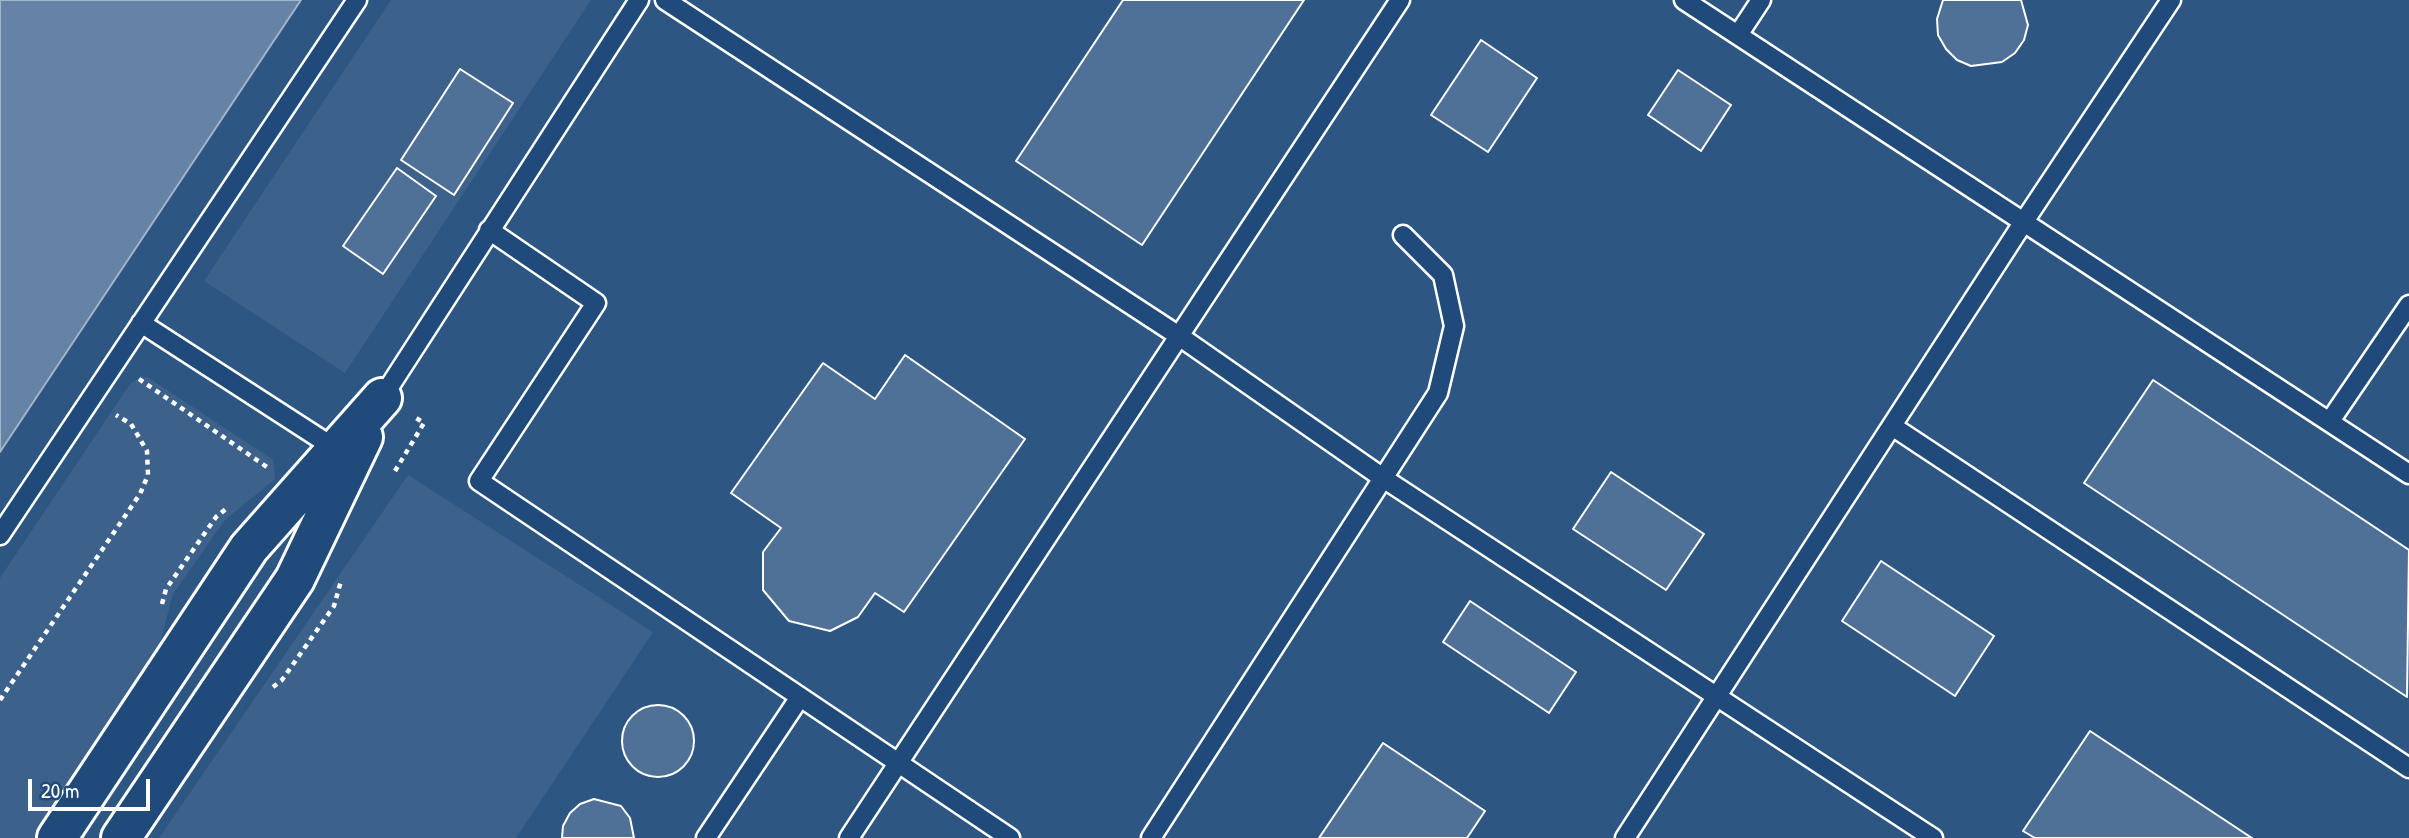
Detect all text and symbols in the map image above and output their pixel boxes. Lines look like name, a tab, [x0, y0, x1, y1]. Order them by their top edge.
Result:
scale bar	[32, 764, 154, 808]
text: 20 m	[41, 776, 79, 805]

